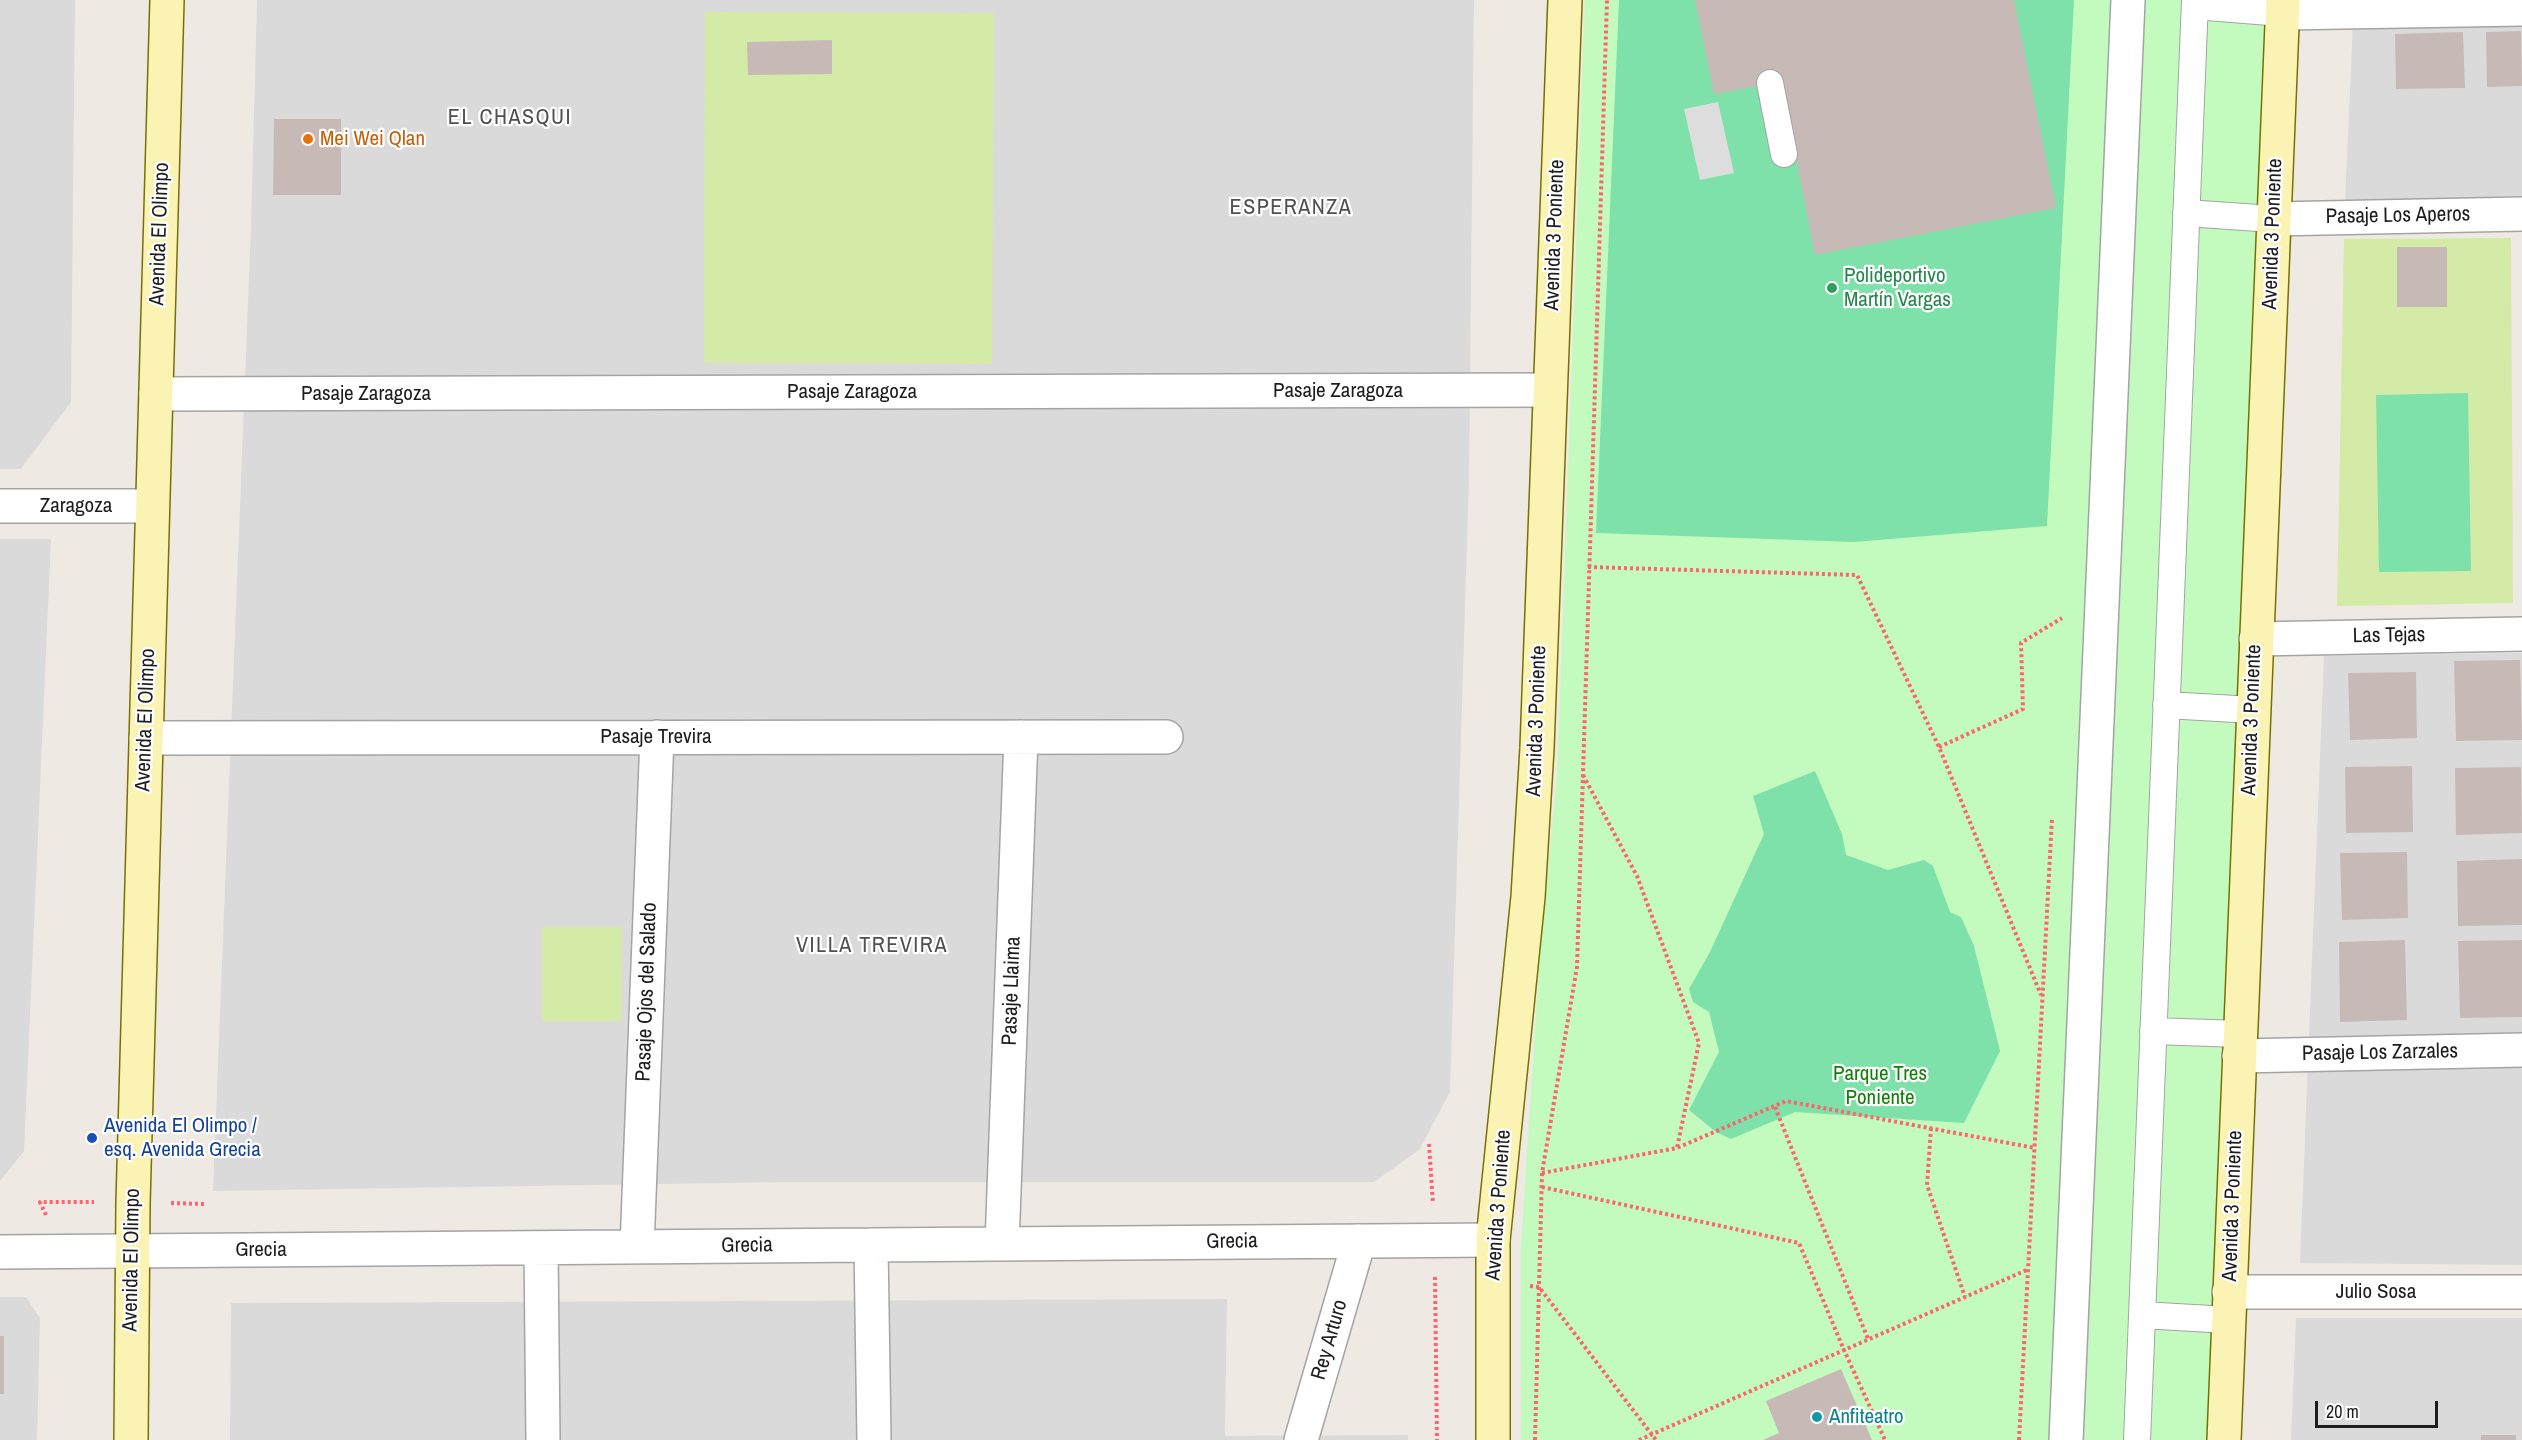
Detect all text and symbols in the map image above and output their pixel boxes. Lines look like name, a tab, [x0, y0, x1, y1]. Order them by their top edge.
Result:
district label: EL CHASQUI	[448, 105, 572, 131]
place label: Mei Wei Qlan	[320, 126, 425, 152]
marker: Mei Wei Qlan	[301, 132, 315, 146]
street label: Avenida 3 Poniente	[2258, 158, 2288, 310]
street label: Avenida 3 Poniente	[1540, 159, 1570, 311]
street label: Avenida El Olimpo	[145, 162, 175, 306]
district label: ESPERANZA	[1230, 195, 1352, 221]
street label: Pasaje Los Aperos	[2326, 202, 2470, 230]
place label: Polideportivo Martín Vargas	[1844, 263, 1951, 313]
marker: Polideportivo Martín Vargas	[1825, 281, 1839, 295]
street label: Pasaje Zaragoza	[1273, 378, 1403, 404]
street label: Pasaje Zaragoza	[787, 379, 917, 405]
street label: Pasaje Zaragoza	[301, 381, 431, 407]
street label: Zaragoza	[40, 493, 112, 519]
street label: Las Tejas	[2352, 623, 2426, 649]
street label: Avenida 3 Poniente	[2237, 644, 2267, 796]
street label: Avenida 3 Poniente	[1522, 645, 1552, 797]
street label: Avenida El Olimpo	[131, 648, 161, 792]
street label: Pasaje Trevira	[600, 724, 712, 750]
street label: Pasaje Ojos del Salado	[631, 902, 663, 1082]
district label: VILLA TREVIRA	[796, 933, 948, 959]
street label: Pasaje Llaima	[998, 936, 1026, 1046]
street label: Pasaje Los Zarzales	[2302, 1039, 2458, 1067]
park label: Parque Tres Poniente	[1833, 1061, 1927, 1111]
place label: Avenida El Olimpo / esq. Avenida Grecia	[104, 1113, 261, 1163]
street label: Avenida 3 Poniente	[1481, 1129, 1517, 1281]
street label: Avenida 3 Poniente	[2218, 1130, 2248, 1282]
marker: Avenida El Olimpo / esq. Avenida Grecia	[85, 1131, 99, 1145]
street label: Avenida El Olimpo	[118, 1188, 146, 1332]
street label: Grecia	[1206, 1229, 1258, 1255]
street label: Grecia	[721, 1233, 773, 1259]
street label: Grecia	[235, 1237, 287, 1263]
street label: Julio Sosa	[2336, 1279, 2416, 1305]
street label: Rey Arturo	[1307, 1297, 1353, 1383]
scale bar	[2318, 1389, 2441, 1427]
text: 20 m	[2326, 1399, 2359, 1424]
place label: Anfiteatro	[1829, 1404, 1904, 1430]
marker: Anfiteatro	[1810, 1410, 1824, 1424]

